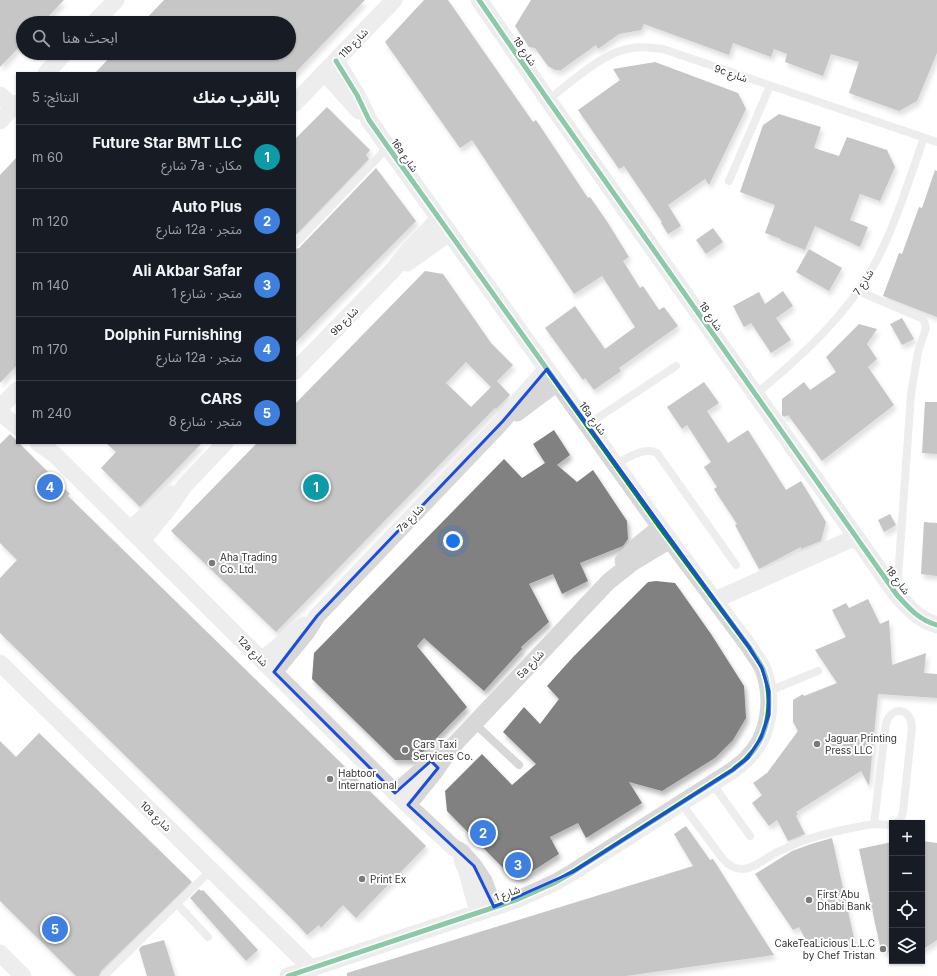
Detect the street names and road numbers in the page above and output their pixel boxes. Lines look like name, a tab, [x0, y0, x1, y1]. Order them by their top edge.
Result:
street label: 11b شارع	[336, 26, 372, 62]
street label: شارع 18	[509, 34, 539, 69]
street label: 9c شارع	[712, 62, 749, 86]
street label: 16a شارع	[387, 136, 421, 175]
street label: شارع 7	[850, 267, 877, 298]
street label: شارع 18	[695, 299, 725, 334]
street label: 9b شارع	[328, 304, 362, 339]
street label: 16a شارع	[575, 399, 609, 438]
street label: 7a شارع	[394, 502, 427, 535]
street label: شارع 18	[882, 563, 913, 598]
street label: 12a شارع	[234, 633, 271, 670]
street label: 5a شارع	[514, 647, 548, 682]
street label: 10a شارع	[137, 798, 174, 835]
street label: شارع 1	[493, 883, 522, 905]

